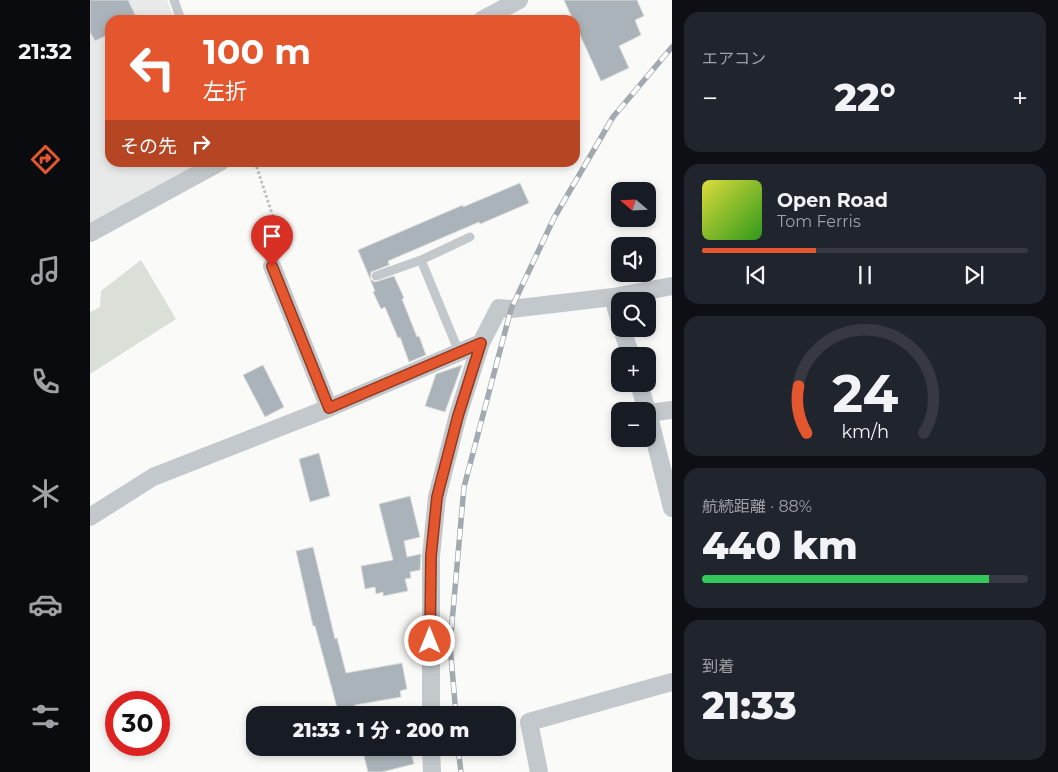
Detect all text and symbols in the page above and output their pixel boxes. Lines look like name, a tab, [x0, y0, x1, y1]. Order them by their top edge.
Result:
text: 100 m	[203, 30, 311, 73]
icon: left	[120, 35, 185, 100]
text: 21:32	[18, 38, 72, 65]
text: エアコン	[702, 49, 766, 68]
text: 22°	[834, 74, 896, 121]
text: 左折	[203, 78, 247, 105]
text: −	[702, 81, 718, 115]
text: +	[1012, 81, 1028, 115]
icon: right	[187, 130, 215, 158]
text: その先	[120, 135, 177, 158]
icon: directions	[28, 142, 63, 177]
north arrow	[611, 182, 656, 228]
map controls	[611, 182, 656, 447]
text: Open Road	[777, 189, 888, 212]
text: Tom Ferris	[777, 212, 861, 231]
pin	[251, 215, 293, 266]
icon: arrive	[258, 222, 286, 250]
button: sound	[611, 237, 656, 282]
icon: music	[28, 253, 63, 288]
icon: previous	[742, 261, 770, 289]
icon: pause	[851, 261, 879, 289]
icon: next	[960, 261, 988, 289]
button: search	[611, 292, 656, 337]
button: +	[611, 347, 656, 392]
text: 24	[832, 362, 898, 425]
icon: phone	[28, 364, 63, 399]
button: −	[611, 402, 656, 447]
text: km/h	[841, 421, 889, 442]
icon: climate	[28, 476, 63, 511]
text: 航続距離 · 88%	[702, 497, 812, 516]
text: 440 km	[702, 522, 858, 569]
icon: car	[28, 587, 63, 622]
position arrow	[403, 614, 455, 666]
text: 到着	[702, 657, 734, 676]
text: 21:33	[702, 682, 797, 729]
speed limit sign: 30	[105, 691, 170, 756]
icon: filters	[28, 699, 63, 734]
text: 21:33 · 1 分 · 200 m	[293, 719, 469, 742]

